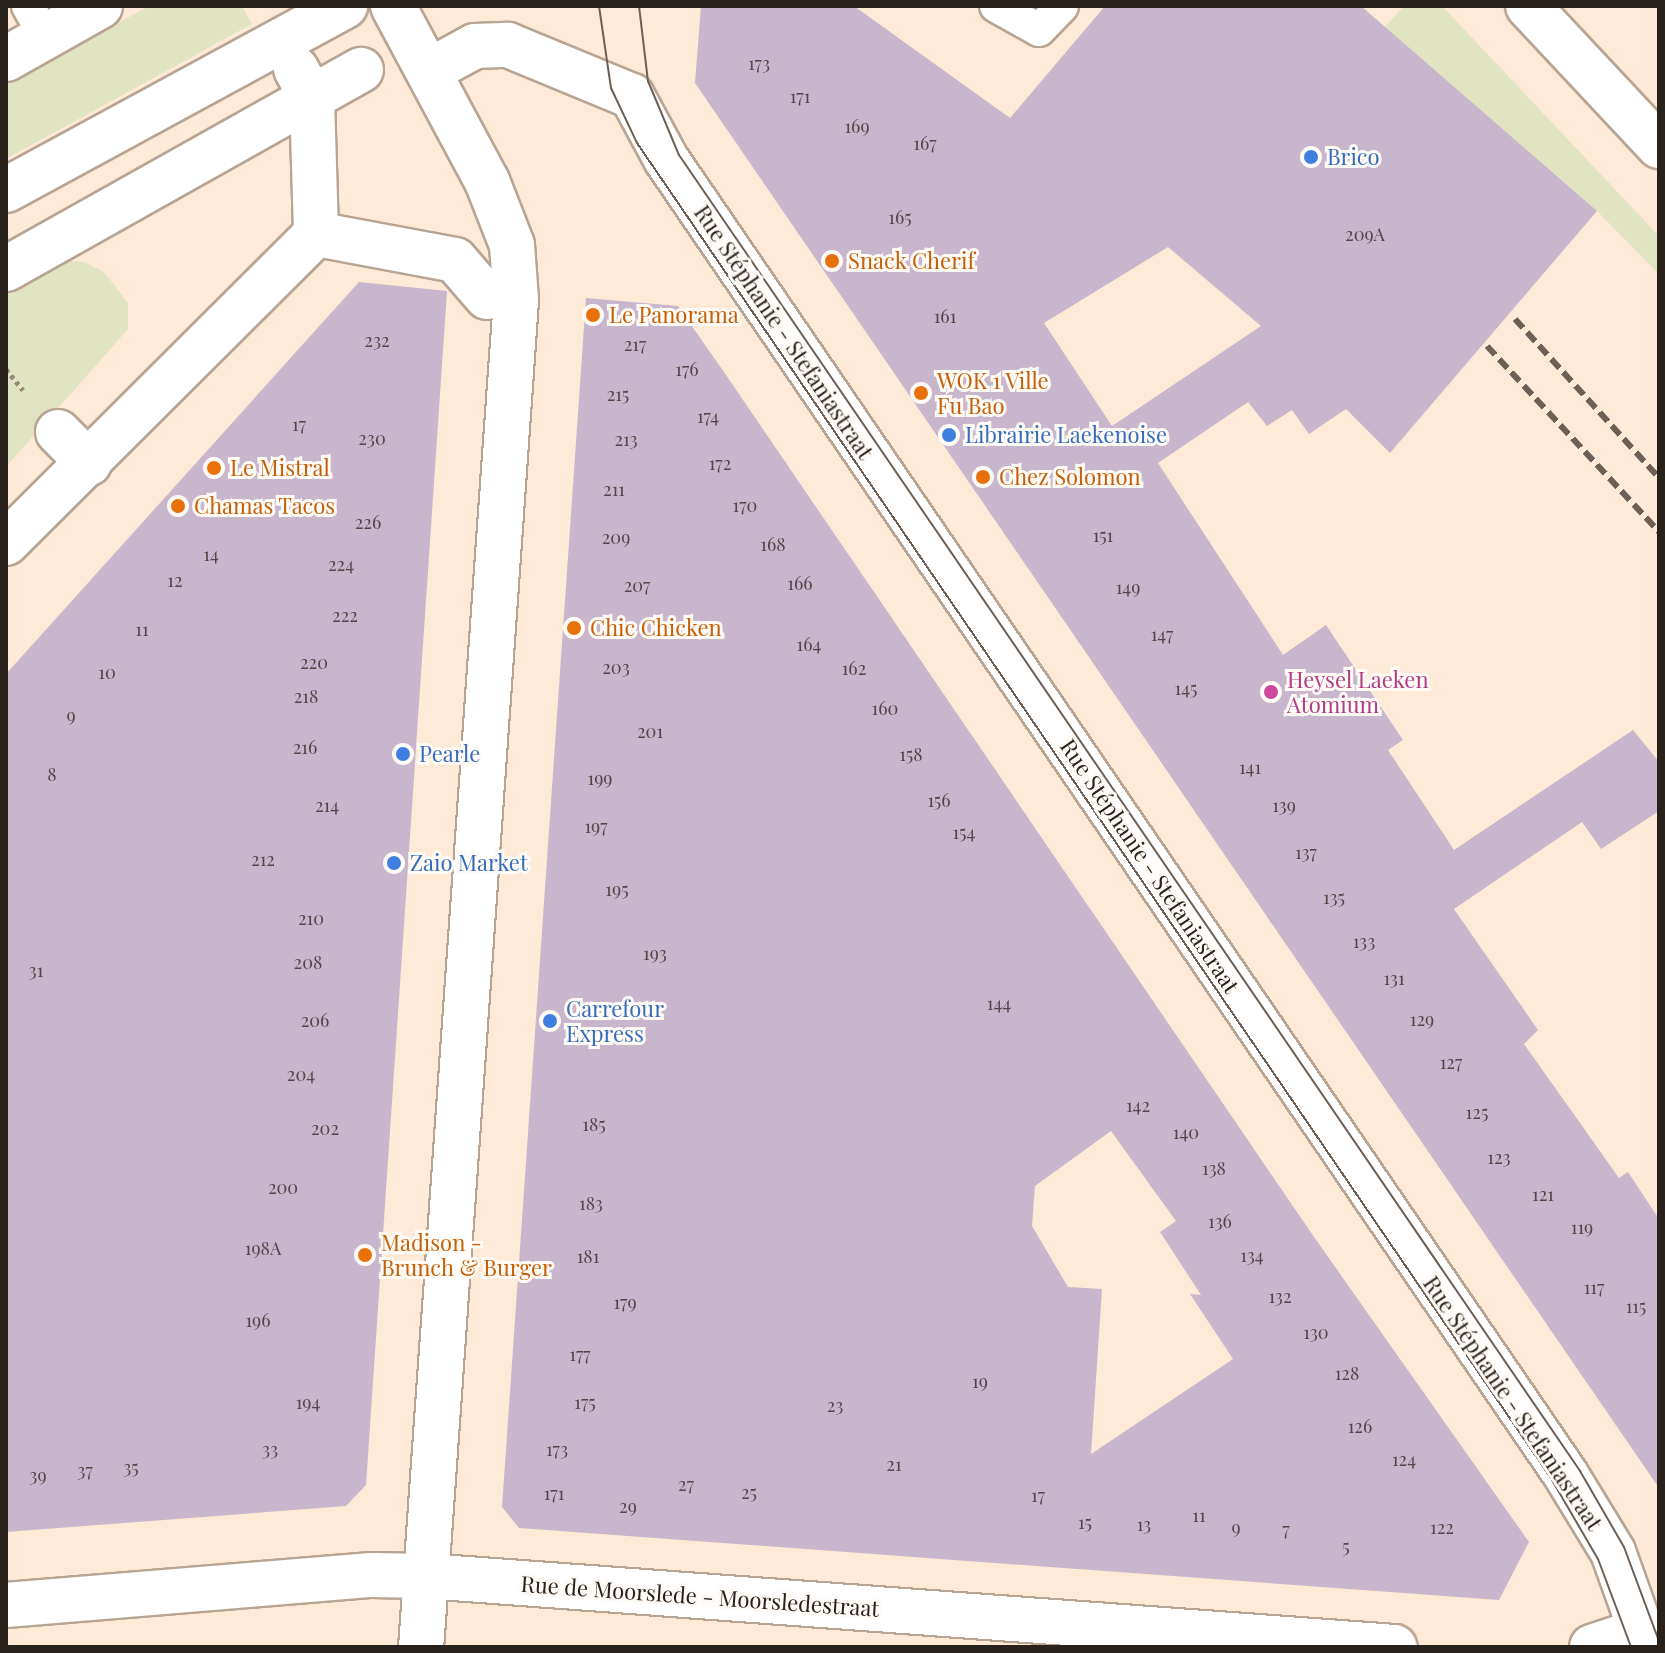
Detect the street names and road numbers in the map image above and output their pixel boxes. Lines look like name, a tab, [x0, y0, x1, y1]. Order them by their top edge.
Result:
street label: Rue Stéphanie - Stefaniastraat	[689, 200, 879, 464]
street label: Rue Stéphanie - Stefaniastraat	[1055, 734, 1245, 998]
street label: Rue Stéphanie - Stefaniastraat	[1418, 1271, 1608, 1535]
street label: Rue de Moorslede - Moorsledestraat	[520, 1570, 880, 1622]

